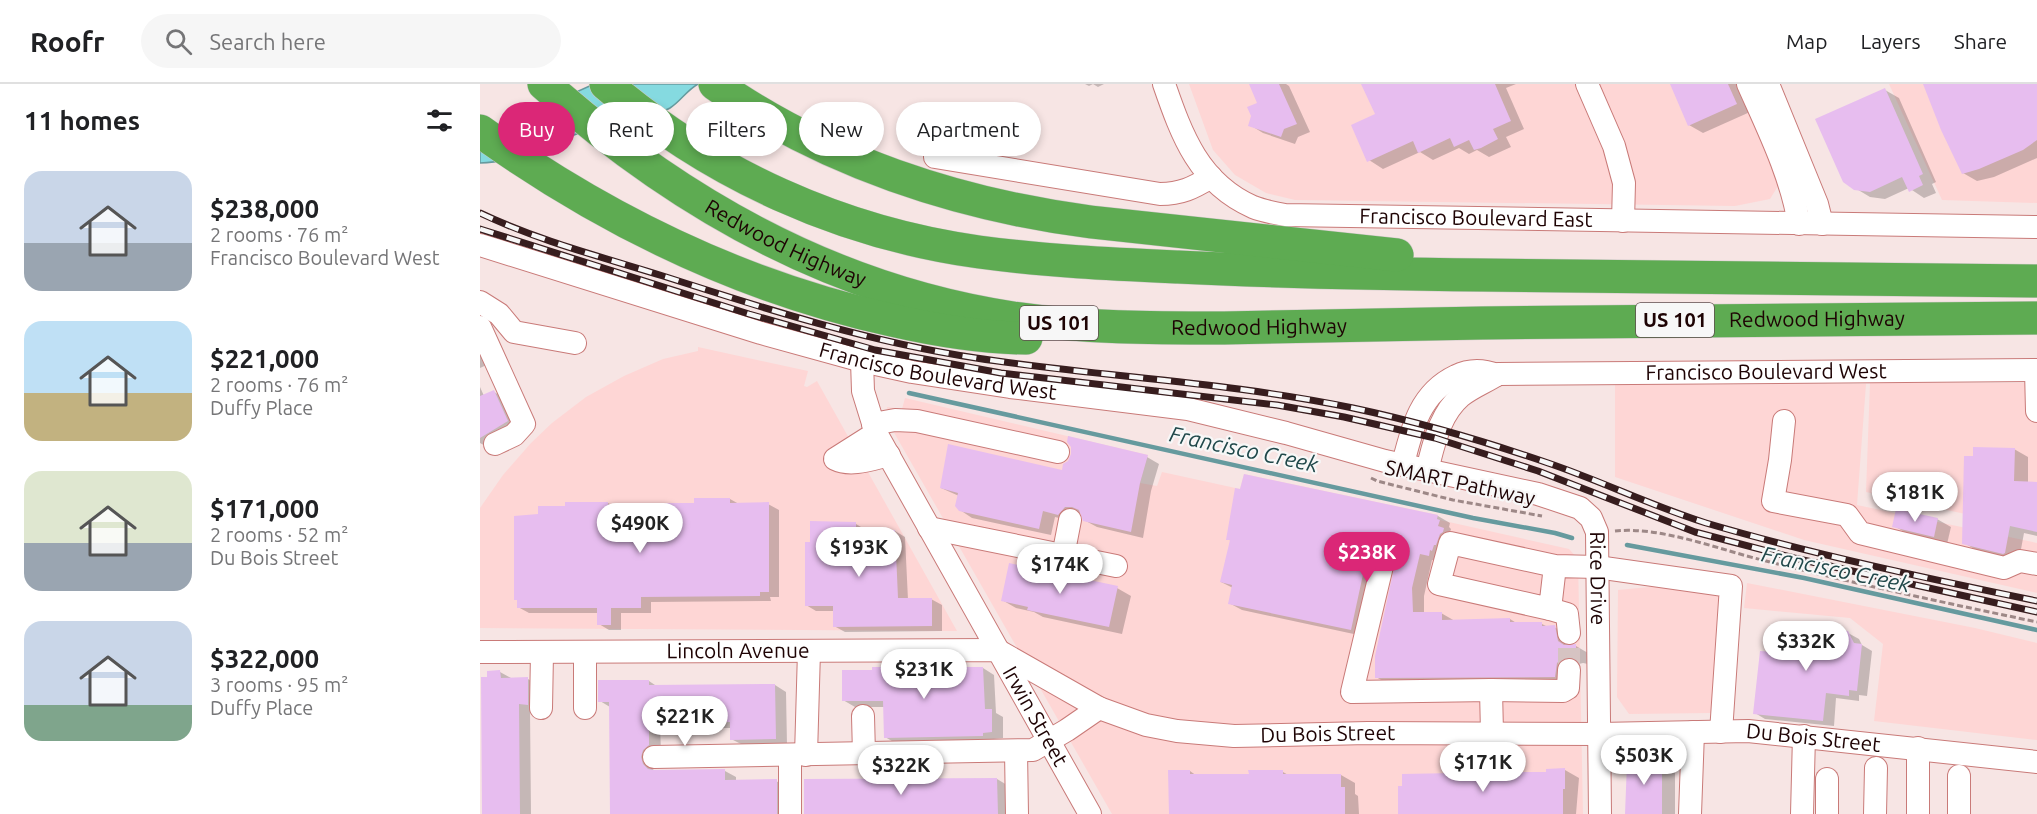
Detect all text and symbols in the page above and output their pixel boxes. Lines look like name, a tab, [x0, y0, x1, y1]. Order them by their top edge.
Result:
search box	[141, 14, 561, 68]
icon: search	[162, 25, 195, 58]
text: Roofr	[30, 26, 105, 57]
text: Search here	[210, 29, 326, 54]
text: Map	[1786, 29, 1827, 53]
text: Layers	[1860, 29, 1921, 53]
text: Share	[1954, 29, 2007, 53]
chip: Buy	[498, 102, 575, 156]
chip: Rent	[587, 102, 674, 156]
chip: Filters	[686, 102, 787, 156]
chip: New	[799, 102, 884, 156]
chip: Apartment	[896, 102, 1041, 156]
icon: filters	[423, 104, 456, 137]
text: 11 homes	[24, 106, 140, 135]
text: $238,000	[210, 194, 319, 223]
street label: Redwood Highway	[701, 194, 870, 291]
icon: home	[72, 195, 144, 267]
street label: Francisco Boulevard East	[1359, 203, 1593, 231]
text: 2 rooms · 76 m²	[210, 223, 348, 246]
text: Francisco Boulevard West	[210, 246, 440, 269]
road number: US 101	[1636, 303, 1714, 337]
road number: US 101	[1020, 306, 1098, 340]
street label: Redwood Highway	[1729, 306, 1905, 331]
street label: Redwood Highway	[1171, 313, 1347, 339]
street label: Francisco Boulevard West	[817, 337, 1058, 404]
text: $221,000	[210, 344, 319, 373]
icon: home	[72, 345, 144, 417]
street label: Francisco Boulevard West	[1645, 358, 1887, 384]
text: 2 rooms · 76 m²	[210, 373, 348, 396]
text: Duffy Place	[210, 396, 313, 419]
water label: Francisco Creek	[1167, 421, 1322, 477]
street label: SMART Pathway	[1383, 454, 1538, 510]
pin: $181K	[1873, 472, 1957, 523]
text: $181K	[1886, 480, 1944, 503]
text: $171,000	[210, 494, 319, 523]
icon: home	[72, 495, 144, 567]
pin: $490K	[598, 503, 682, 554]
text: $490K	[611, 511, 669, 534]
text: 2 rooms · 52 m²	[210, 523, 348, 546]
pin: $193K	[817, 527, 901, 578]
street label: Rice Drive	[1586, 531, 1611, 625]
pin: $238K	[1325, 532, 1409, 583]
text: $193K	[830, 535, 888, 558]
text: $238K	[1338, 540, 1396, 563]
water label: Francisco Creek	[1759, 541, 1914, 597]
pin: $174K	[1018, 544, 1102, 595]
text: Du Bois Street	[210, 546, 338, 569]
text: $174K	[1031, 552, 1089, 575]
pin: $332K	[1764, 621, 1848, 672]
text: $332K	[1777, 629, 1835, 652]
street label: Lincoln Avenue	[666, 638, 810, 662]
text: $322,000	[210, 644, 319, 673]
icon: home	[72, 645, 144, 717]
pin: $231K	[882, 649, 966, 700]
text: $231K	[895, 657, 953, 680]
street label: Irwin Street	[998, 662, 1074, 770]
text: 3 rooms · 95 m²	[210, 673, 348, 696]
text: Duffy Place	[210, 696, 313, 719]
pin: $221K	[643, 696, 727, 747]
text: $221K	[656, 704, 714, 727]
street label: Du Bois Street	[1745, 718, 1882, 756]
street label: Du Bois Street	[1260, 720, 1395, 746]
pin: $503K	[1602, 735, 1686, 786]
pin: $171K	[1441, 742, 1525, 793]
text: $503K	[1615, 743, 1673, 766]
pin: $322K	[859, 745, 943, 796]
text: $171K	[1454, 750, 1512, 773]
text: $322K	[872, 753, 930, 776]

